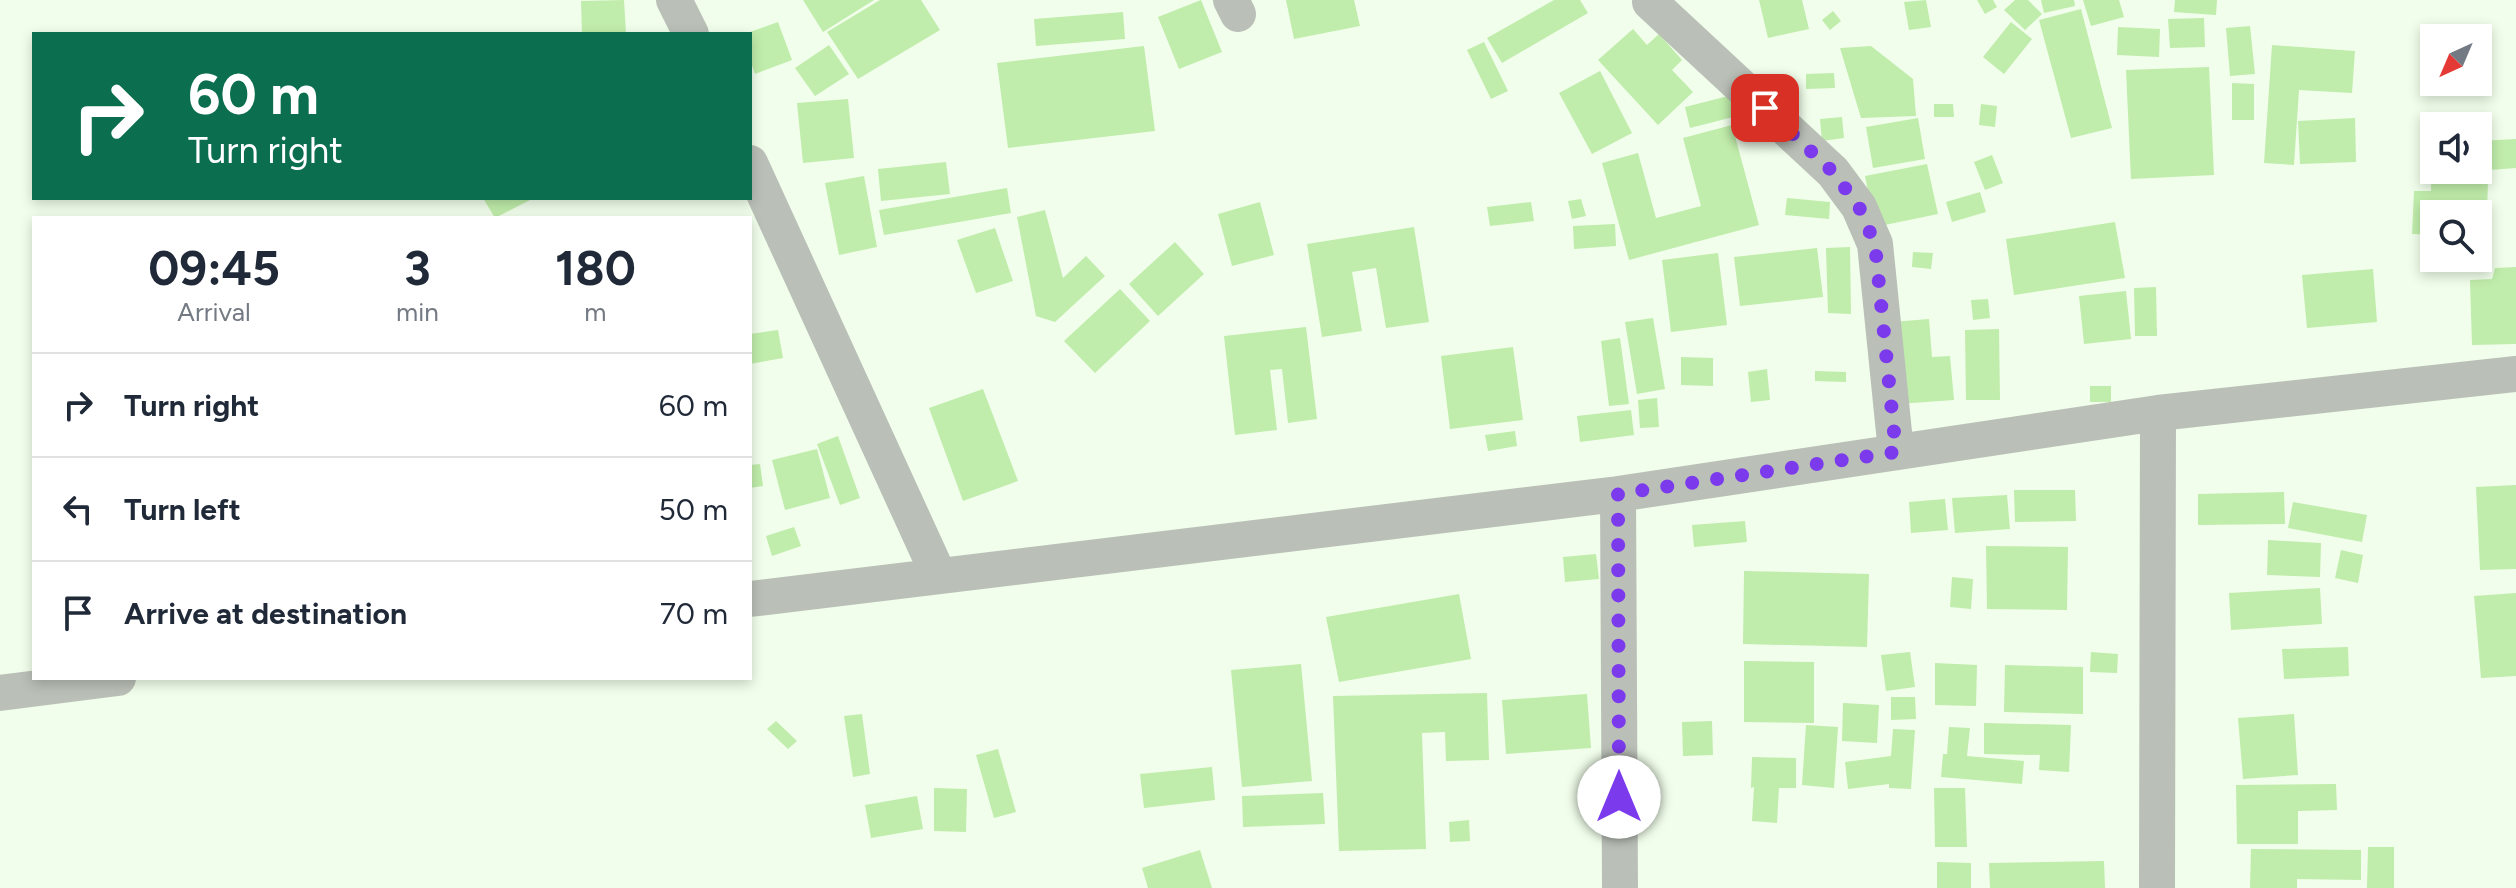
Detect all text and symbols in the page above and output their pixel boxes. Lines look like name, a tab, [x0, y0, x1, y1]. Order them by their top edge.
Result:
north arrow	[2420, 24, 2492, 96]
map controls	[2420, 24, 2492, 272]
text: 60 m	[188, 61, 319, 128]
icon: right	[56, 64, 160, 168]
pin	[1731, 74, 1799, 142]
icon: arrive	[1743, 86, 1787, 130]
button: sound	[2420, 112, 2492, 184]
text: Turn right	[188, 129, 343, 172]
button: search	[2420, 200, 2492, 272]
text: 09:45	[148, 239, 280, 297]
text: 3	[404, 239, 431, 297]
text: 180	[555, 239, 636, 297]
text: Arrival	[177, 296, 251, 328]
text: min	[396, 296, 439, 328]
text: m	[584, 296, 606, 328]
icon: right	[56, 383, 100, 427]
text: Turn right	[124, 387, 259, 424]
text: 60 m	[659, 387, 728, 424]
icon: left	[56, 487, 100, 531]
text: Turn left	[124, 491, 241, 528]
text: 50 m	[659, 491, 728, 528]
icon: arrive	[56, 591, 100, 635]
text: Arrive at destination	[124, 595, 407, 632]
text: 70 m	[660, 595, 728, 632]
position arrow	[1577, 755, 1661, 839]

